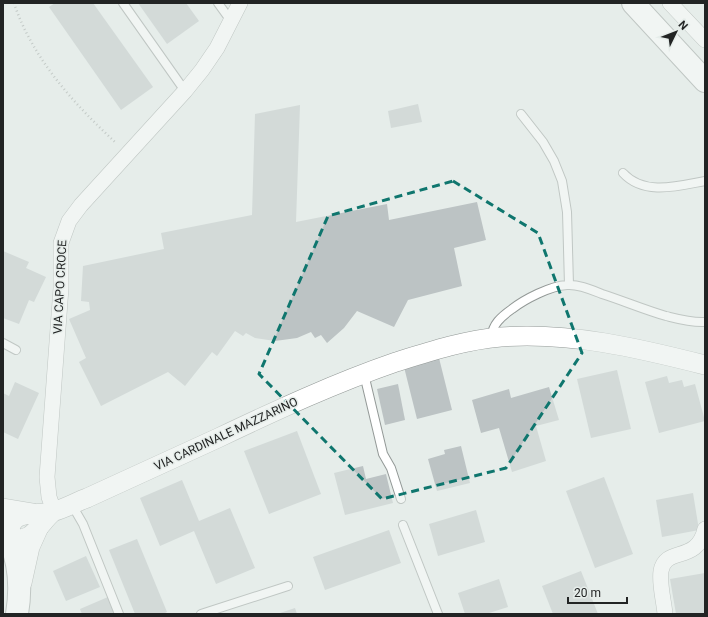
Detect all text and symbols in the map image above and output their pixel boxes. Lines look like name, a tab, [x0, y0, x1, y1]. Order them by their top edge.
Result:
north arrow	[656, 12, 696, 52]
text: N	[676, 18, 691, 33]
street label: VIA CAPO CROCE	[51, 239, 69, 334]
street label: VIA CARDINALE MAZZARINO	[152, 394, 300, 474]
scale bar	[568, 579, 627, 605]
text: 20 m	[574, 586, 601, 600]

